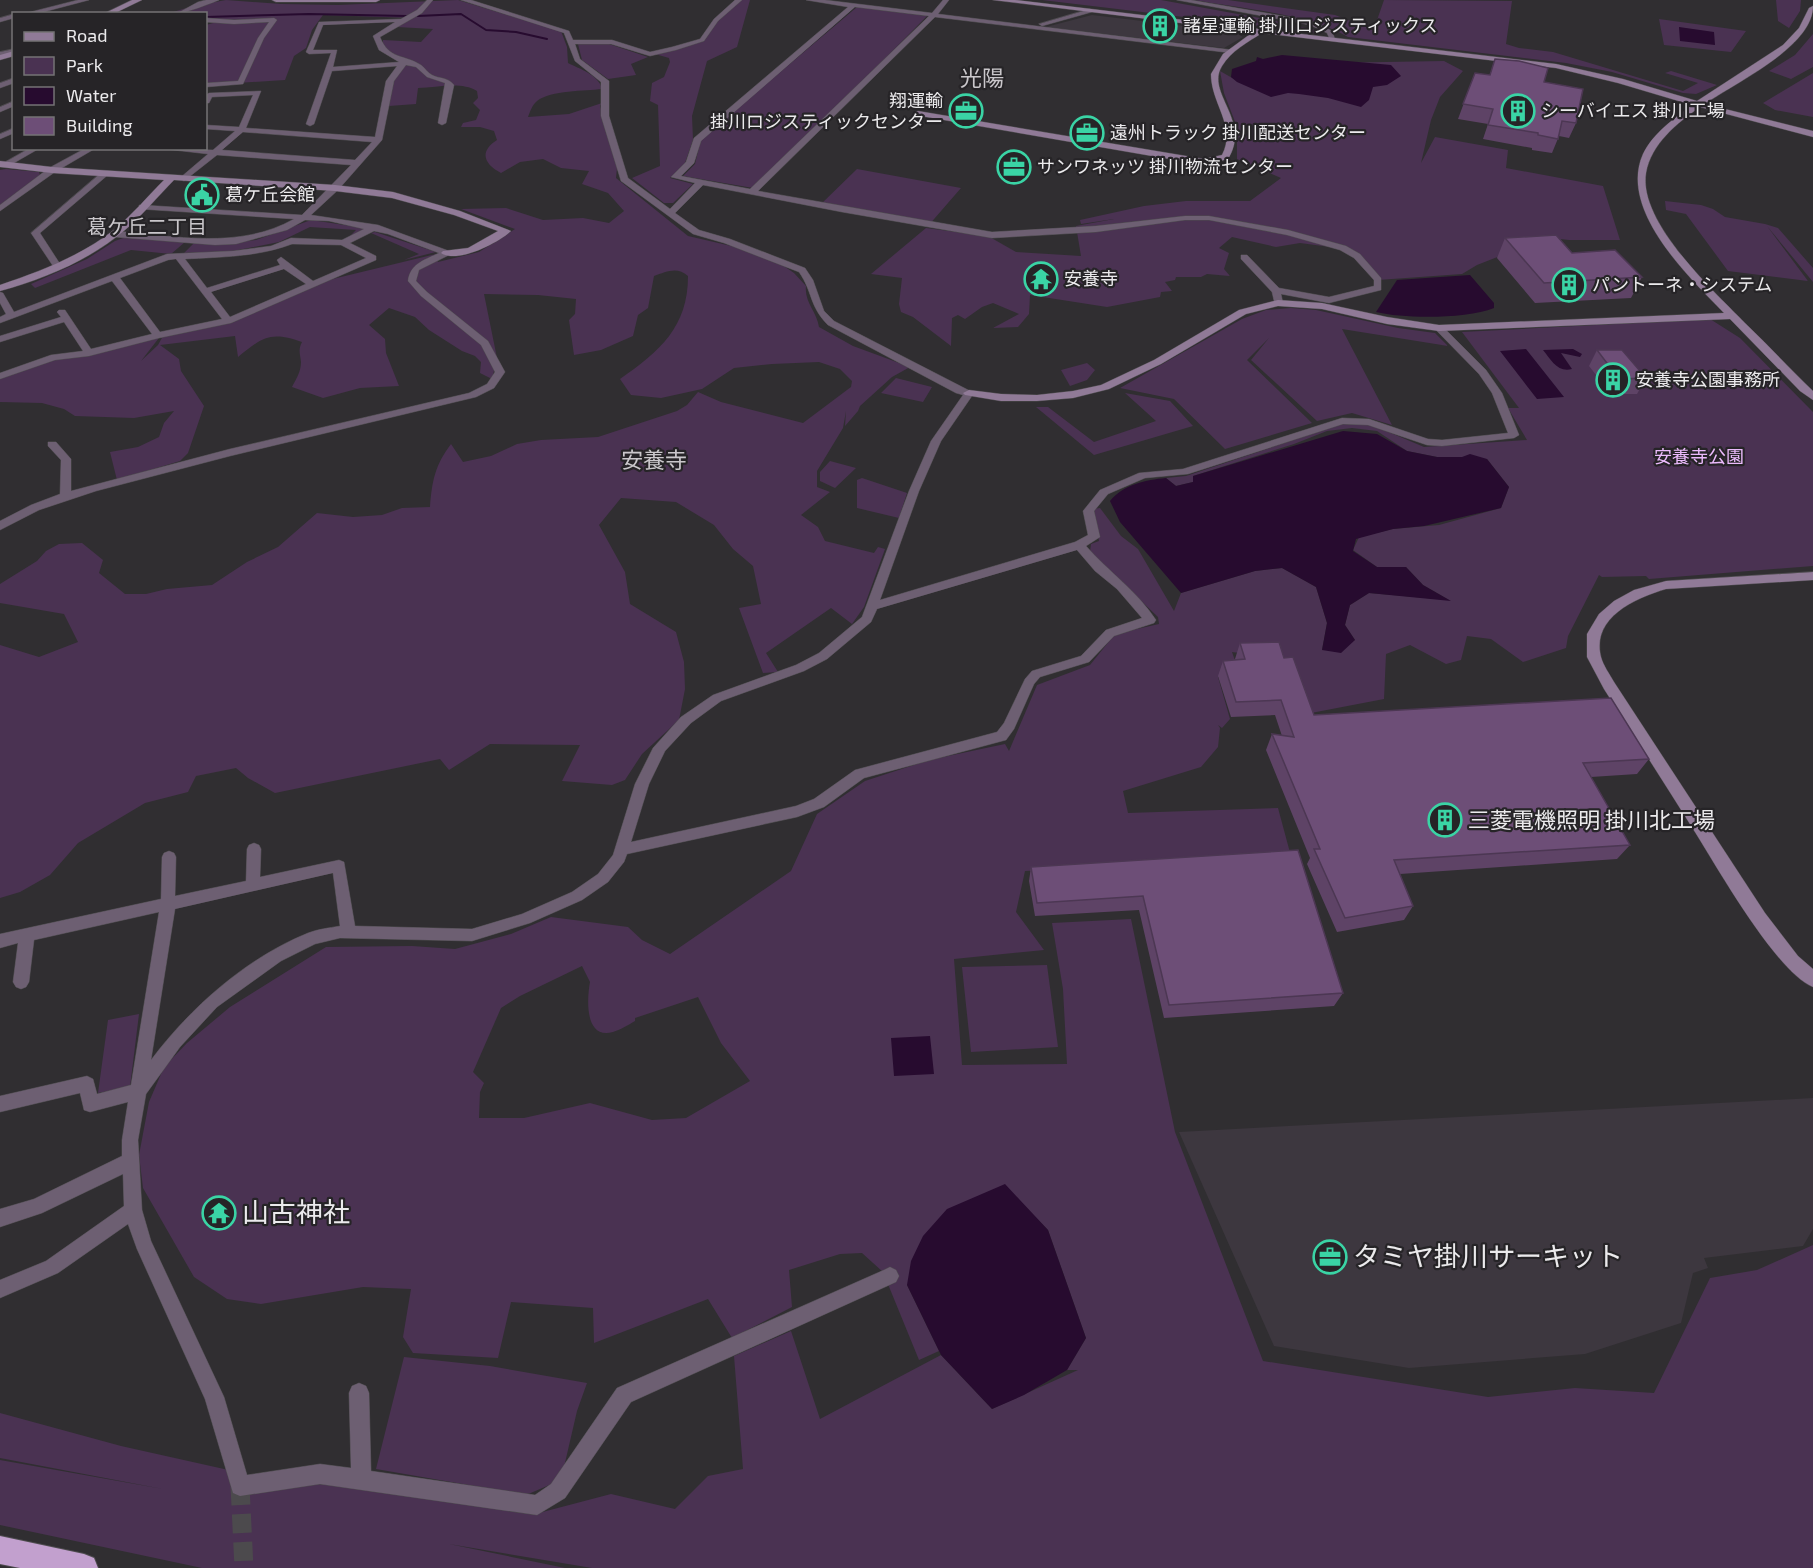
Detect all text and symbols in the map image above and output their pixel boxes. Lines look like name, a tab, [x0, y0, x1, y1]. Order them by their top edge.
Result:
building icon: 諸星運輸 掛川ロジスティックス	[1142, 8, 1178, 44]
legend	[12, 12, 207, 150]
place label: 諸星運輸 掛川ロジスティックス	[1183, 14, 1437, 36]
text: Road	[66, 24, 107, 46]
text: Park	[66, 54, 103, 76]
district label: 光陽	[960, 64, 1004, 90]
text: Water	[66, 84, 116, 106]
place label: 翔運輸 掛川ロジスティックセンター	[710, 89, 943, 132]
office icon: 翔運輸 掛川ロジスティックセンター	[948, 93, 984, 129]
building icon: シーバイエス 掛川工場	[1500, 93, 1536, 129]
place label: シーバイエス 掛川工場	[1541, 99, 1725, 121]
text: Building	[66, 114, 133, 136]
office icon: 遠州トラック 掛川配送センター	[1069, 115, 1105, 151]
place label: 遠州トラック 掛川配送センター	[1110, 121, 1366, 143]
office icon: サンワネッツ 掛川物流センター	[996, 149, 1032, 185]
place label: サンワネッツ 掛川物流センター	[1037, 155, 1293, 177]
public building icon: 葛ケ丘会館	[184, 177, 220, 213]
place label: 葛ケ丘会館	[225, 183, 315, 205]
district label: 葛ケ丘二丁目	[87, 214, 207, 238]
temple icon: 安養寺	[1023, 261, 1059, 297]
place label: 安養寺	[1064, 267, 1118, 289]
building icon: パントーネ・システム	[1551, 267, 1587, 303]
place label: パントーネ・システム	[1592, 273, 1772, 295]
building icon: 安養寺公園事務所	[1595, 362, 1631, 398]
place label: 安養寺公園事務所	[1636, 368, 1780, 390]
park label: 安養寺公園	[1654, 445, 1744, 467]
district label: 安養寺	[621, 446, 687, 472]
building icon: 三菱電機照明 掛川北工場	[1427, 802, 1463, 838]
place label: 三菱電機照明 掛川北工場	[1468, 806, 1715, 832]
temple icon: 山古神社	[201, 1195, 237, 1231]
place label: 山古神社	[242, 1195, 350, 1227]
office icon: タミヤ掛川サーキット	[1312, 1239, 1348, 1275]
place label: タミヤ掛川サーキット	[1353, 1239, 1623, 1271]

